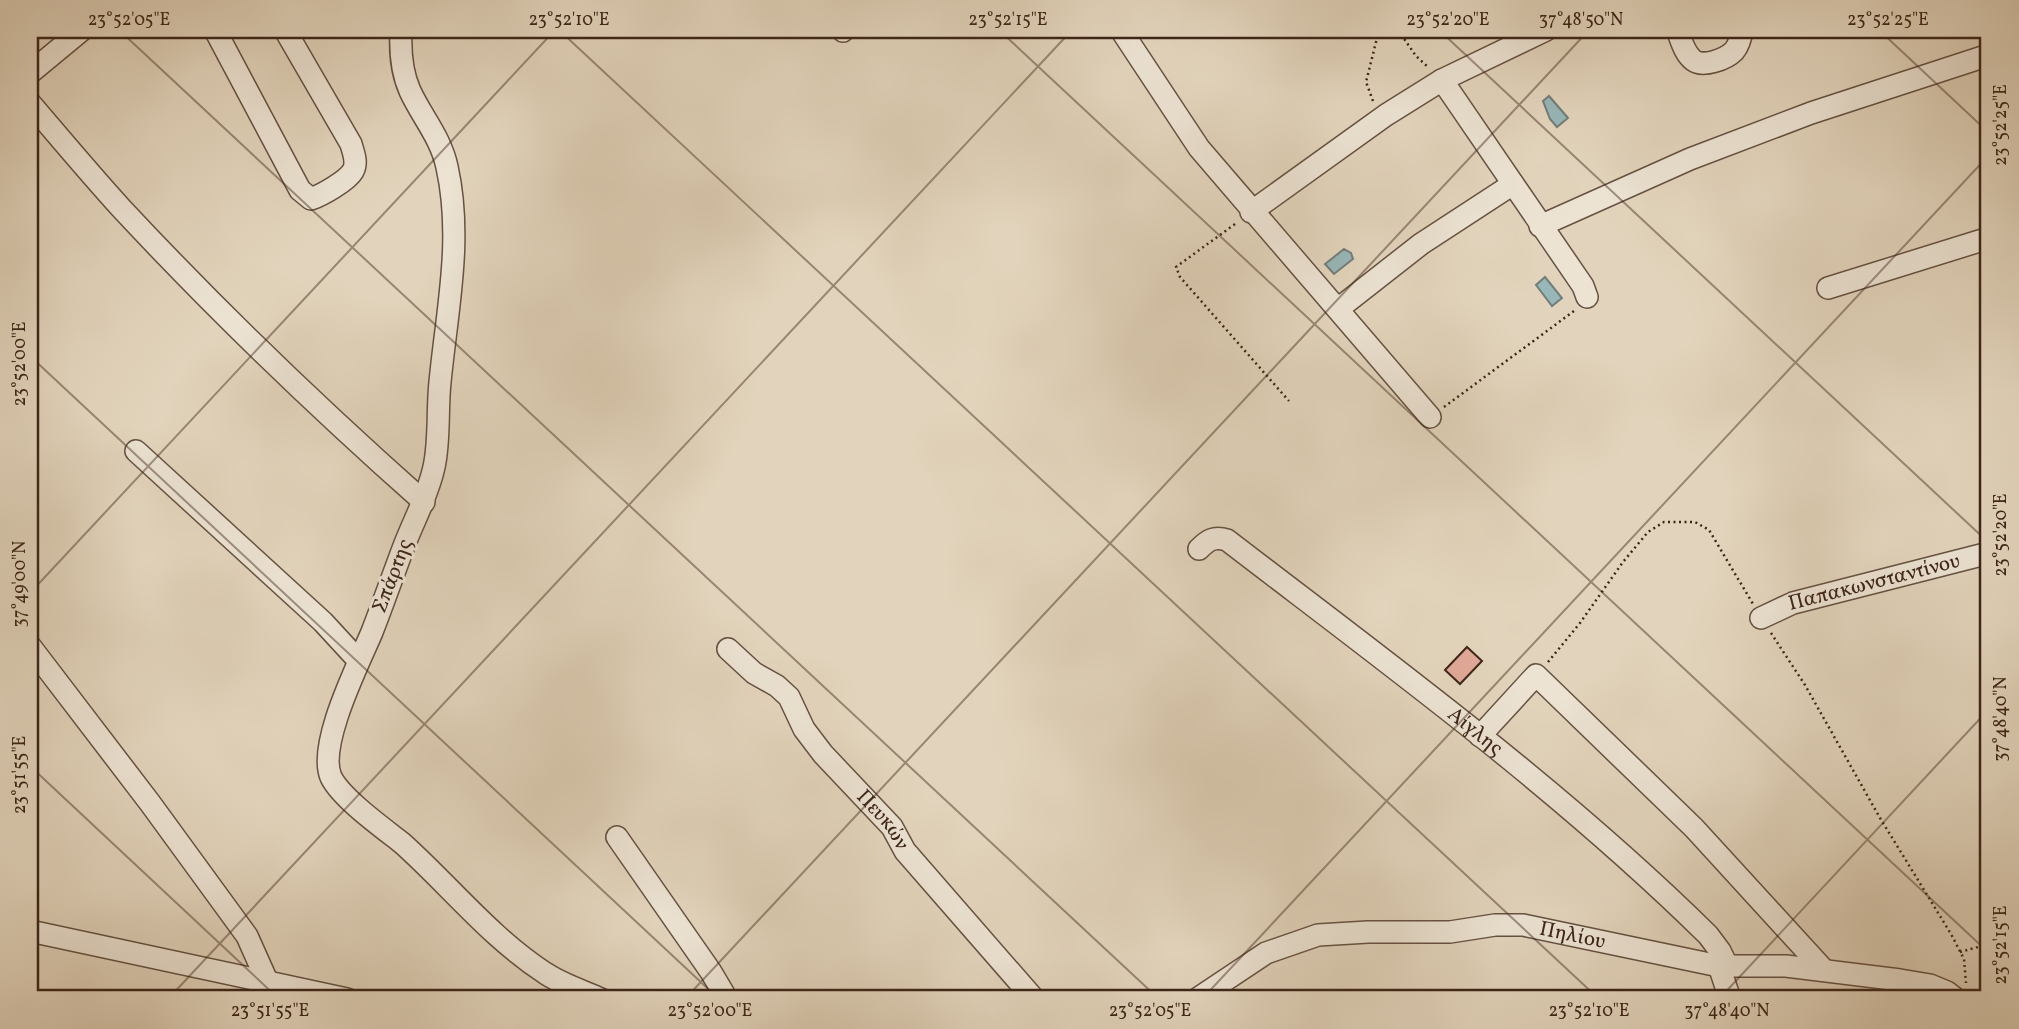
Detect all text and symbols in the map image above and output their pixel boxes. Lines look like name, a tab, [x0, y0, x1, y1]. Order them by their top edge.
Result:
text: 23°52'05"E	[88, 8, 170, 33]
text: 23°52'10"E	[528, 8, 610, 33]
text: 23°52'15"E	[968, 8, 1048, 33]
text: 23°52'20"E	[1406, 8, 1490, 33]
text: 37°48'50"N	[1539, 8, 1623, 33]
text: 23°52'25"E	[1847, 8, 1929, 33]
text: 23°52'25"E	[1989, 84, 2014, 166]
text: 23°52'00"E	[8, 321, 33, 406]
text: 23°52'20"E	[1989, 493, 2014, 577]
street label: Σπάρτης	[366, 535, 420, 617]
text: 37°49'00"N	[8, 541, 33, 627]
street label: Παπακωνσταντίνου	[1785, 546, 1963, 618]
text: 37°48'40"N	[1989, 676, 2014, 762]
street label: Αίγλης	[1441, 700, 1509, 763]
text: 23°51'55"E	[8, 736, 33, 814]
street label: Πευκών	[850, 783, 916, 855]
text: 23°52'15"E	[1989, 905, 2014, 985]
street label: Πηλίου	[1537, 914, 1608, 956]
text: 23°51'55"E	[231, 999, 309, 1024]
text: 23°52'00"E	[668, 999, 753, 1024]
text: 23°52'05"E	[1109, 999, 1191, 1024]
text: 23°52'10"E	[1548, 999, 1630, 1024]
text: 37°48'40"N	[1684, 999, 1770, 1024]

